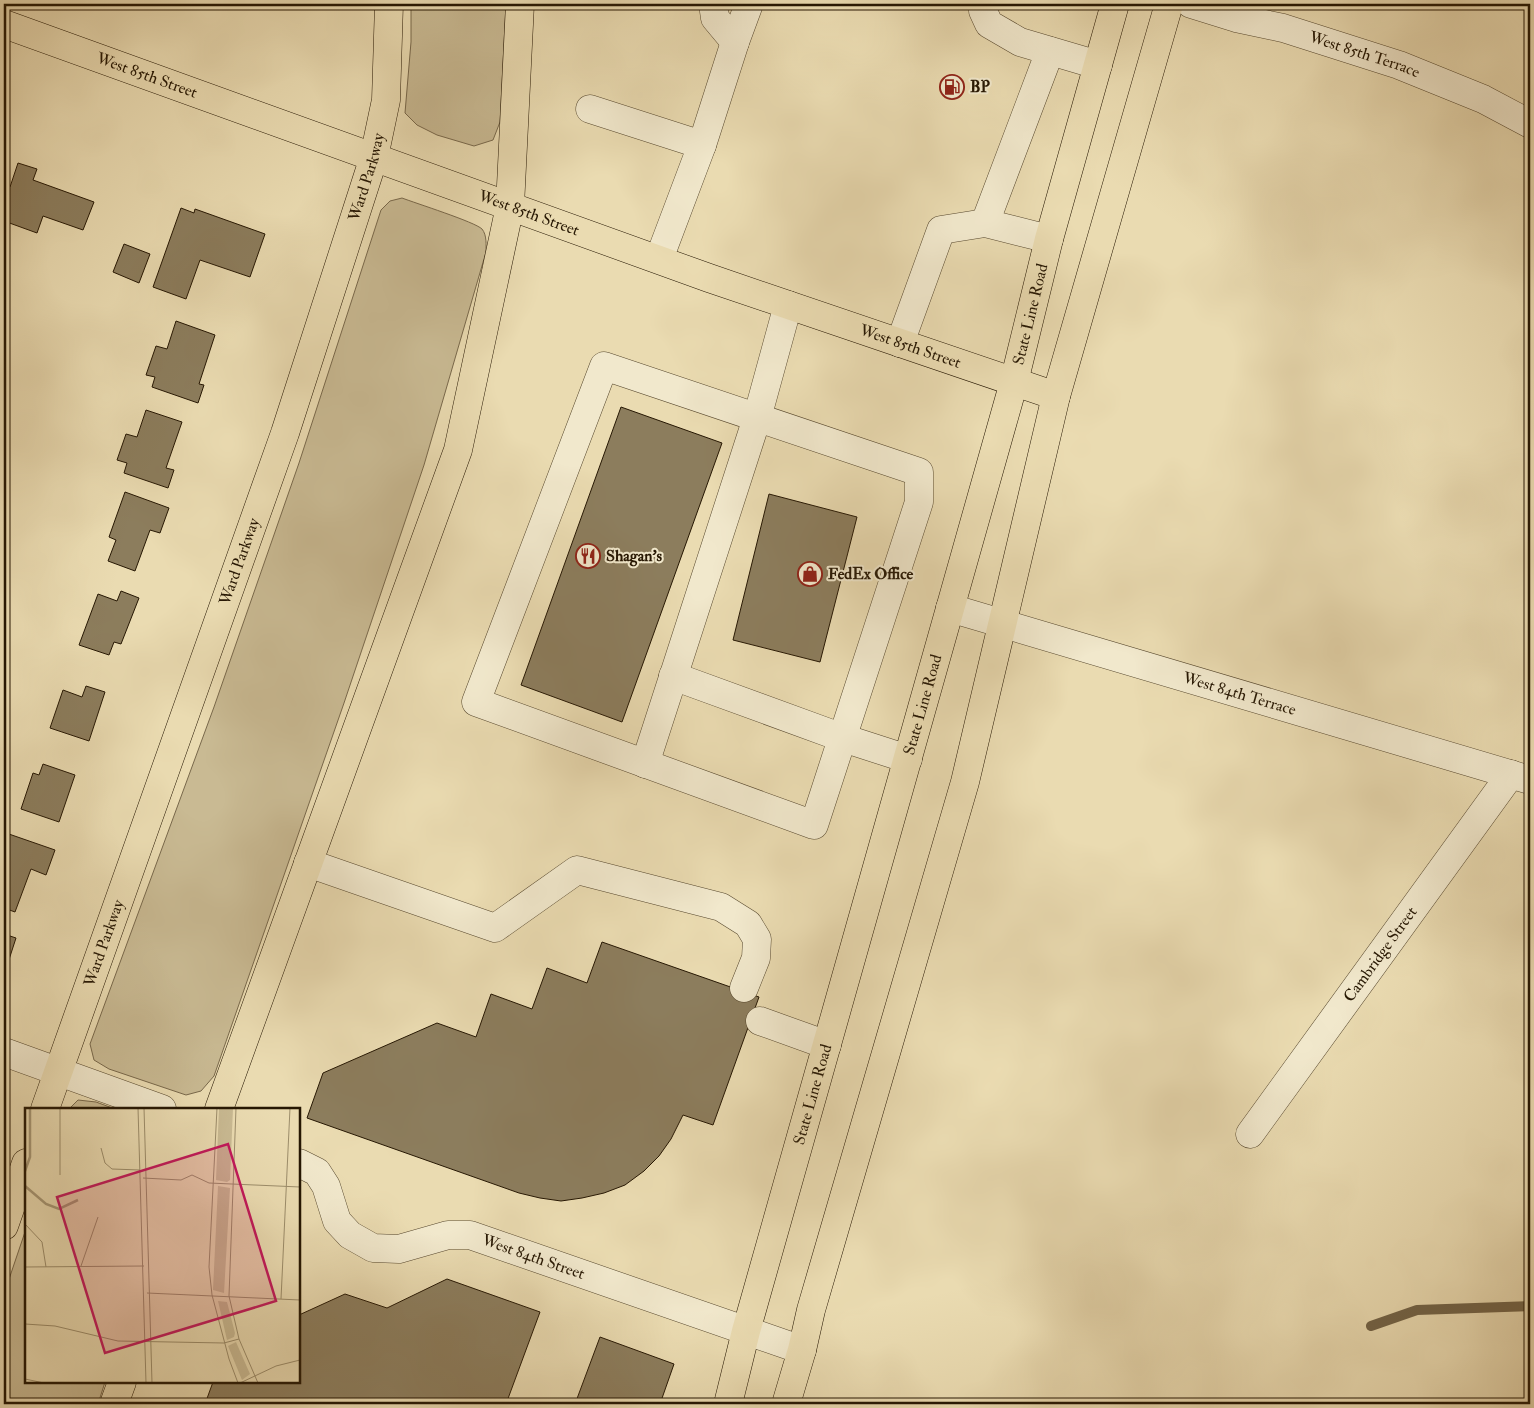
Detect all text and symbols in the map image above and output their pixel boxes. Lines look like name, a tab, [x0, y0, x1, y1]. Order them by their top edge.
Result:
street label: West 85th Terrace	[1306, 27, 1423, 83]
street label: West 85th Street	[93, 48, 200, 103]
fuel station icon: BP	[939, 74, 965, 100]
place label: BP	[970, 77, 990, 97]
street label: Ward Parkway	[344, 130, 389, 225]
street label: West 85th Street	[475, 185, 582, 240]
street label: State Line Road	[1009, 262, 1053, 367]
street label: West 85th Street	[856, 320, 964, 373]
street label: Ward Parkway	[214, 514, 264, 609]
restaurant icon: Shagan's	[575, 543, 601, 569]
place label: Shagan's	[606, 546, 662, 567]
shop icon: FedEx Office	[797, 561, 823, 587]
place label: FedEx Office	[828, 564, 914, 584]
street label: State Line Road	[899, 652, 947, 757]
street label: West 84th Terrace	[1180, 667, 1299, 720]
street label: Ward Parkway	[79, 896, 129, 990]
street label: Cambridge Street	[1339, 903, 1422, 1006]
street label: State Line Road	[789, 1042, 837, 1147]
inset map	[25, 1108, 300, 1383]
street label: West 84th Street	[478, 1230, 587, 1284]

